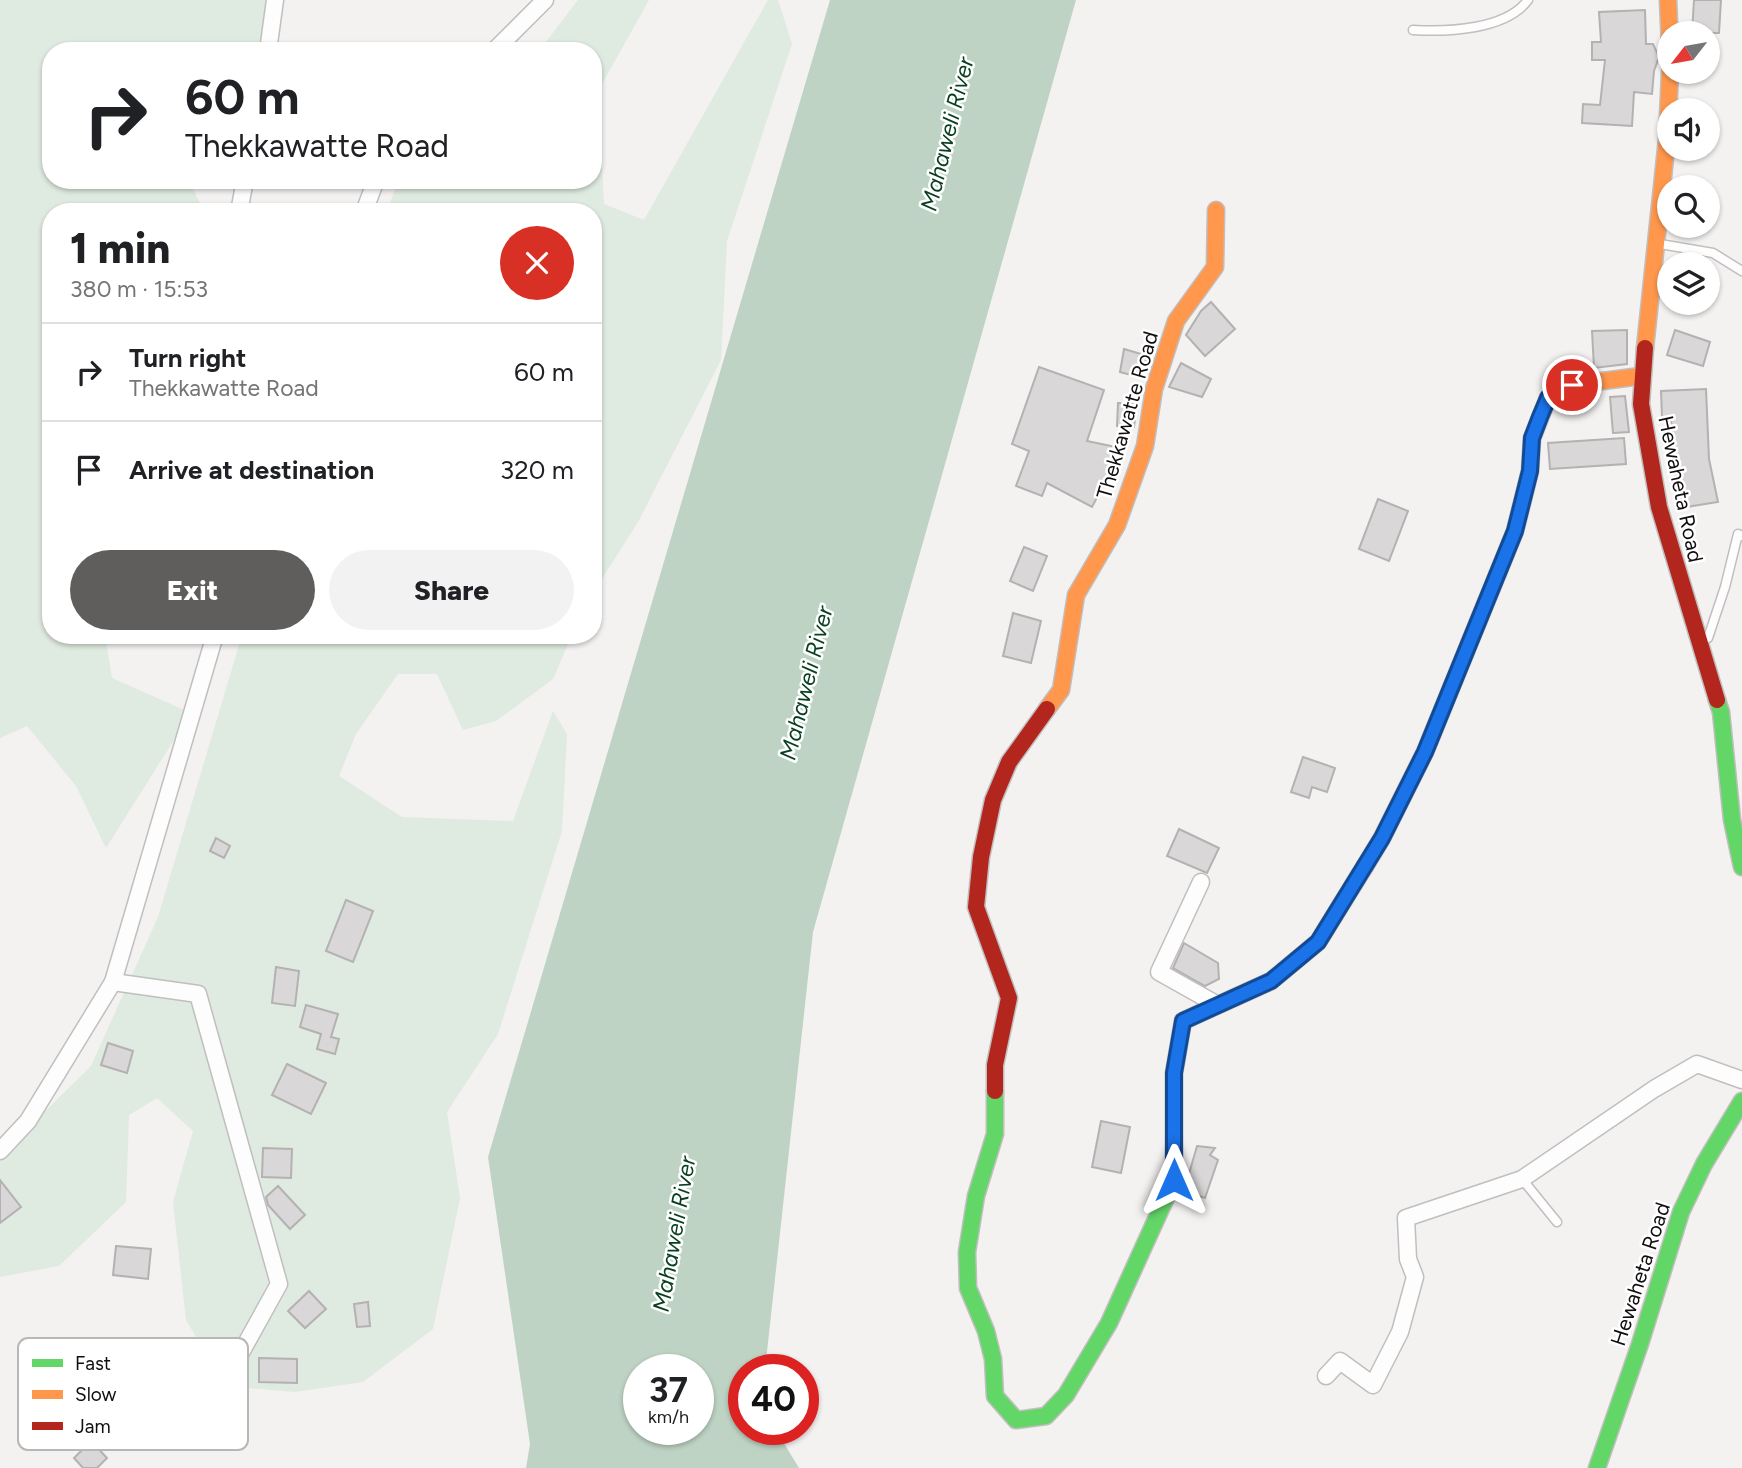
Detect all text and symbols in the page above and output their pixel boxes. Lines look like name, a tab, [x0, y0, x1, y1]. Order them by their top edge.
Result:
north arrow	[1657, 21, 1720, 84]
map controls	[1657, 21, 1720, 315]
water label: Mahaweli River	[914, 53, 980, 214]
text: 60 m	[185, 67, 300, 126]
icon: right	[70, 70, 161, 161]
button: sound	[1657, 98, 1720, 161]
text: Thekkawatte Road	[185, 127, 449, 165]
button: search	[1657, 175, 1720, 238]
text: 1 min	[70, 223, 170, 274]
button: close	[500, 226, 574, 300]
button: layers	[1657, 252, 1720, 315]
text: 380 m · 15:53	[70, 275, 208, 303]
street label: Thekkawatte Road	[1091, 328, 1163, 502]
text: Turn right	[129, 342, 246, 374]
icon: right	[70, 353, 108, 391]
pin	[1542, 355, 1602, 415]
text: 60 m	[514, 356, 574, 388]
icon: arrive	[1553, 366, 1591, 404]
text: Thekkawatte Road	[129, 374, 319, 402]
street label: Hewaheta Road	[1653, 413, 1709, 565]
icon: arrive	[70, 451, 108, 489]
text: Arrive at destination	[129, 454, 374, 486]
text: 320 m	[500, 454, 574, 486]
button: Exit	[70, 550, 315, 630]
button: Share	[329, 550, 574, 630]
water label: Mahaweli River	[773, 602, 839, 763]
position arrow	[1137, 1143, 1211, 1217]
water label: Mahaweli River	[647, 1153, 702, 1314]
street label: Hewaheta Road	[1605, 1199, 1675, 1349]
legend	[18, 1338, 248, 1450]
text: Fast	[75, 1352, 111, 1375]
speed limit sign: 40	[728, 1354, 819, 1445]
text: 37	[649, 1369, 688, 1411]
text: Slow	[75, 1383, 117, 1406]
text: km/h	[648, 1406, 689, 1428]
text: Jam	[75, 1415, 111, 1438]

